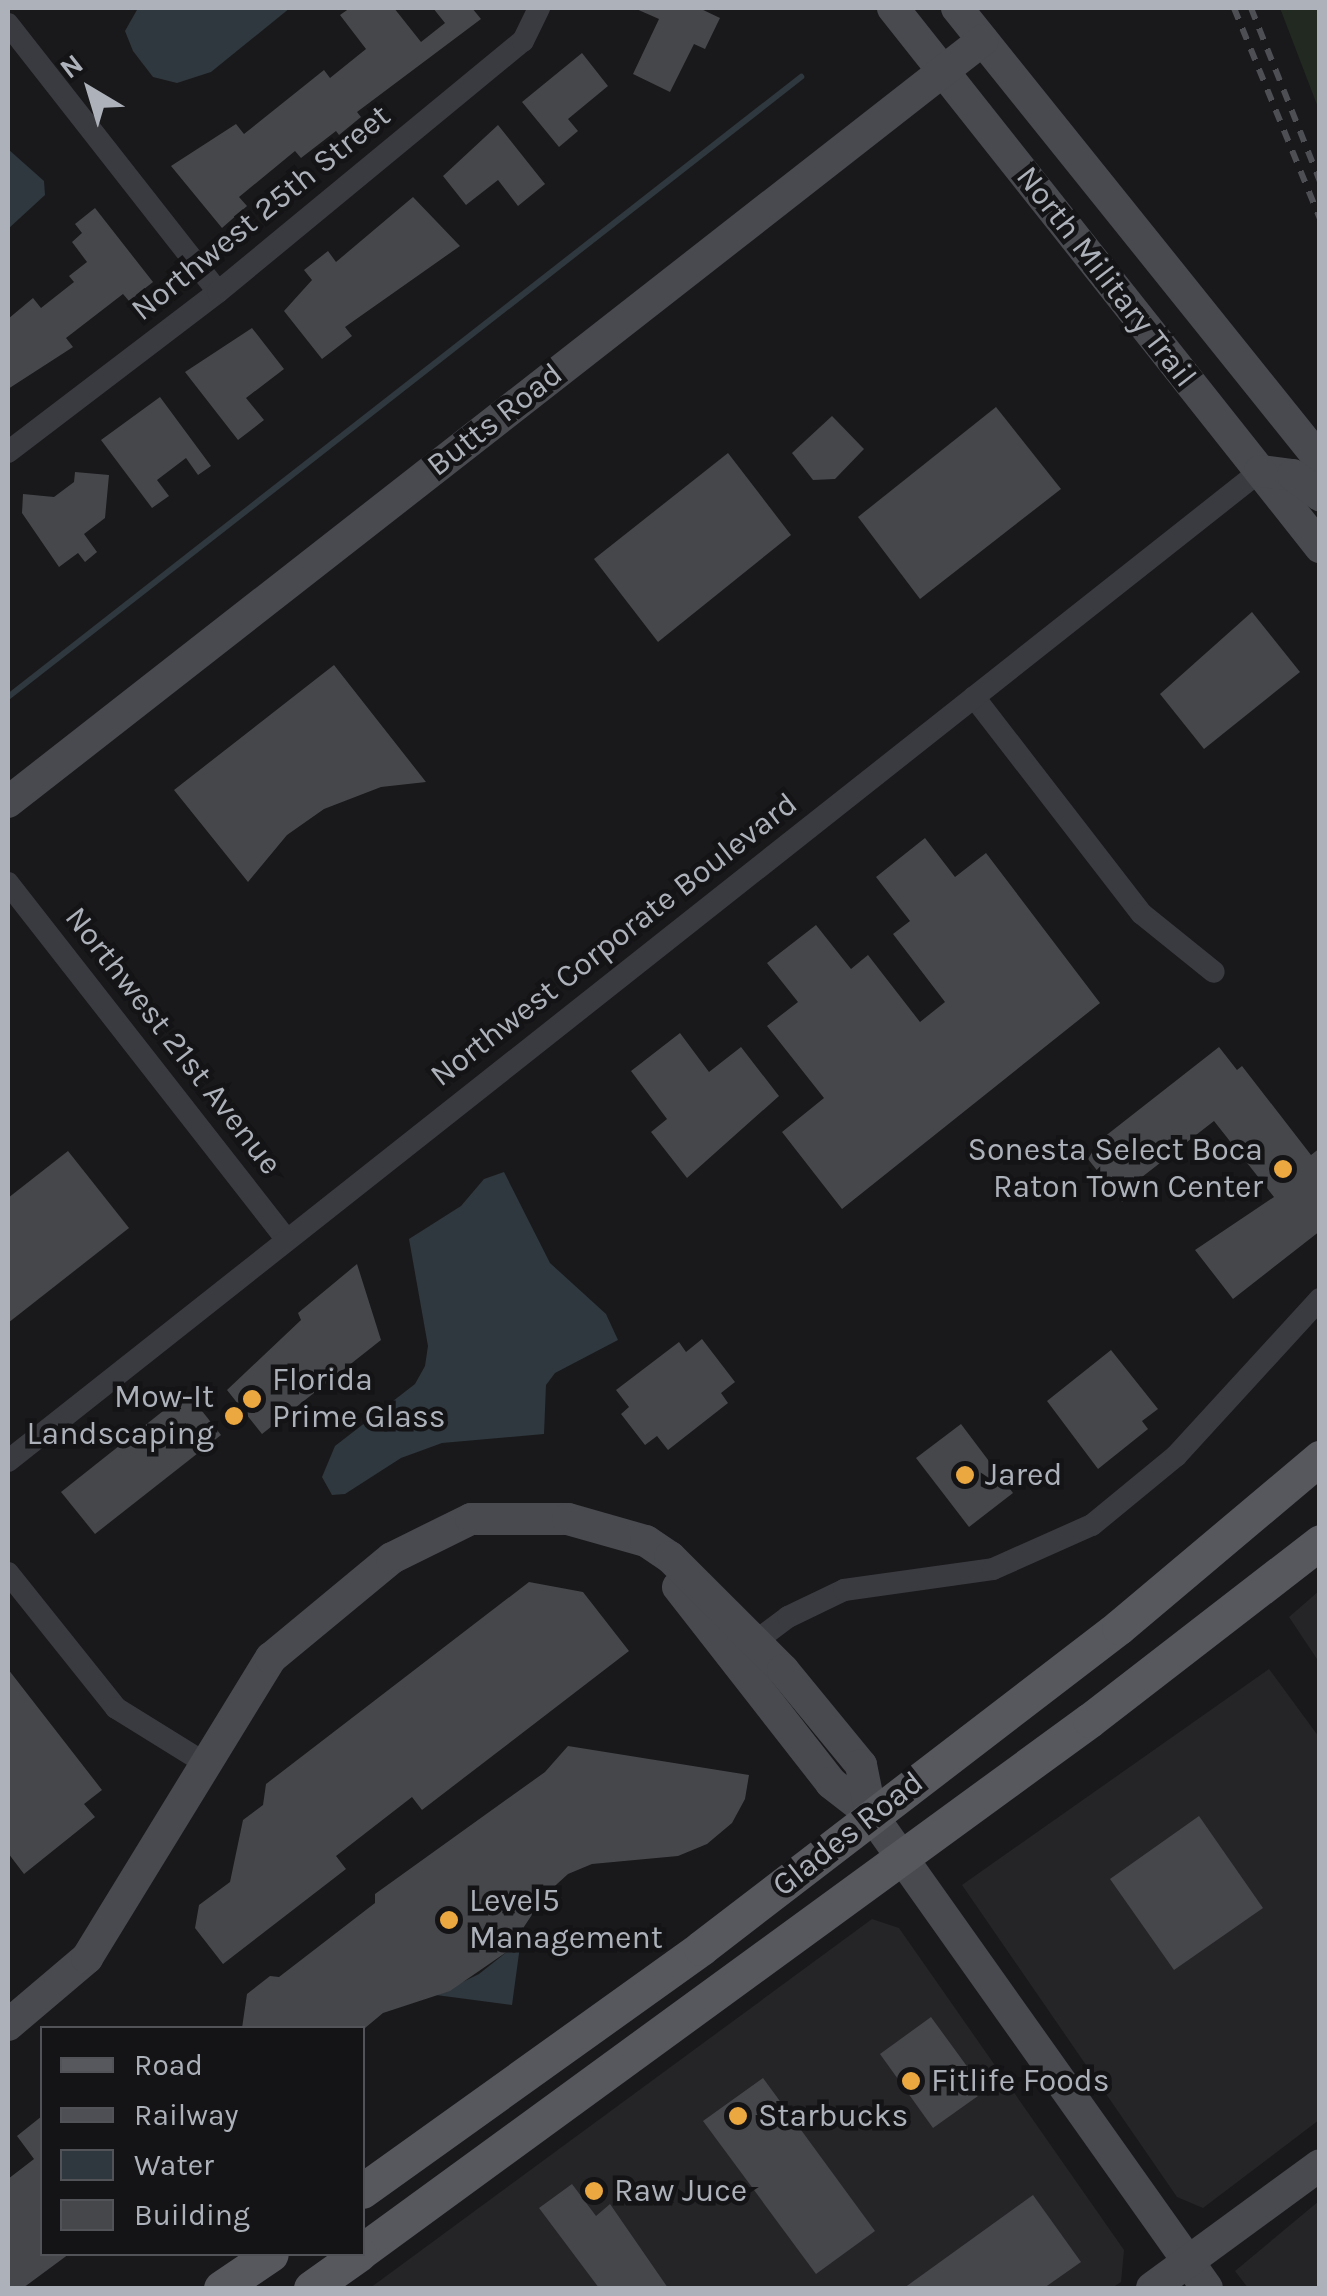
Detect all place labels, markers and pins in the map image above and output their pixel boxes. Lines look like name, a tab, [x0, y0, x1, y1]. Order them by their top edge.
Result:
place label: Sonesta Select Boca Raton Town Center	[968, 1132, 1263, 1207]
marker: Sonesta Select Boca Raton Town Center	[1272, 1158, 1294, 1180]
place label: Florida Prime Glass	[272, 1362, 446, 1437]
place label: Mow-It Landscaping	[27, 1379, 214, 1454]
marker: Florida Prime Glass	[241, 1388, 263, 1410]
marker: Mow-It Landscaping	[223, 1405, 245, 1427]
place label: Jared	[985, 1456, 1062, 1494]
marker: Jared	[954, 1464, 976, 1486]
place label: Level5 Management	[469, 1883, 663, 1958]
marker: Level5 Management	[438, 1909, 460, 1931]
place label: Fitlife Foods	[931, 2062, 1109, 2100]
marker: Fitlife Foods	[900, 2070, 922, 2092]
place label: Starbucks	[758, 2097, 908, 2135]
marker: Starbucks	[727, 2105, 749, 2127]
place label: Raw Juce	[614, 2172, 747, 2210]
marker: Raw Juce	[583, 2180, 605, 2202]

